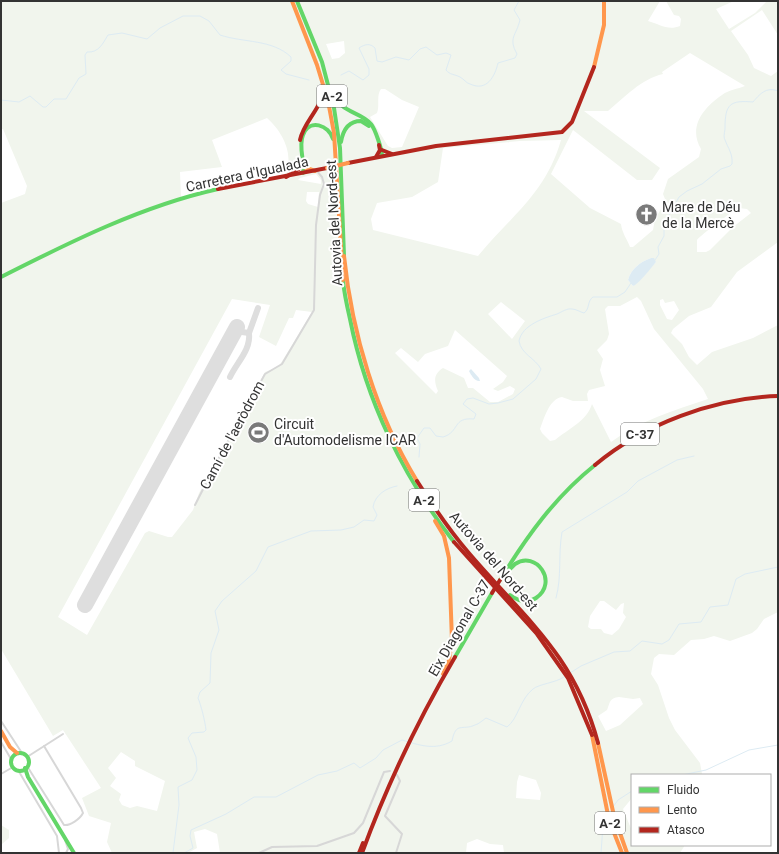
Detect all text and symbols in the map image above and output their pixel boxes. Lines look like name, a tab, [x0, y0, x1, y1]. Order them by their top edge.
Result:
road number: A-2	[317, 85, 347, 107]
street label: Carretera d'Igualada	[184, 153, 310, 195]
street label: Autovia del Nord-est	[323, 159, 345, 286]
place label: Mare de Déu de la Mercè	[662, 199, 740, 231]
church icon: Mare de Déu de la Mercè	[633, 202, 659, 228]
street label: Camí de l'aeròdrom	[197, 378, 267, 492]
place label: Circuit d'Automodelisme ICAR	[274, 416, 417, 448]
sports icon: Circuit d'Automodelisme ICAR	[245, 419, 271, 445]
road number: C-37	[621, 423, 659, 445]
road number: A-2	[409, 489, 439, 511]
street label: Autovia del Nord-est	[447, 508, 542, 614]
street label: Eix Diagonal C-37	[425, 577, 493, 679]
legend	[631, 774, 771, 846]
text: Fluido	[667, 783, 700, 797]
text: Lento	[667, 803, 697, 817]
road number: A-2	[595, 812, 625, 834]
text: Atasco	[667, 823, 705, 837]

